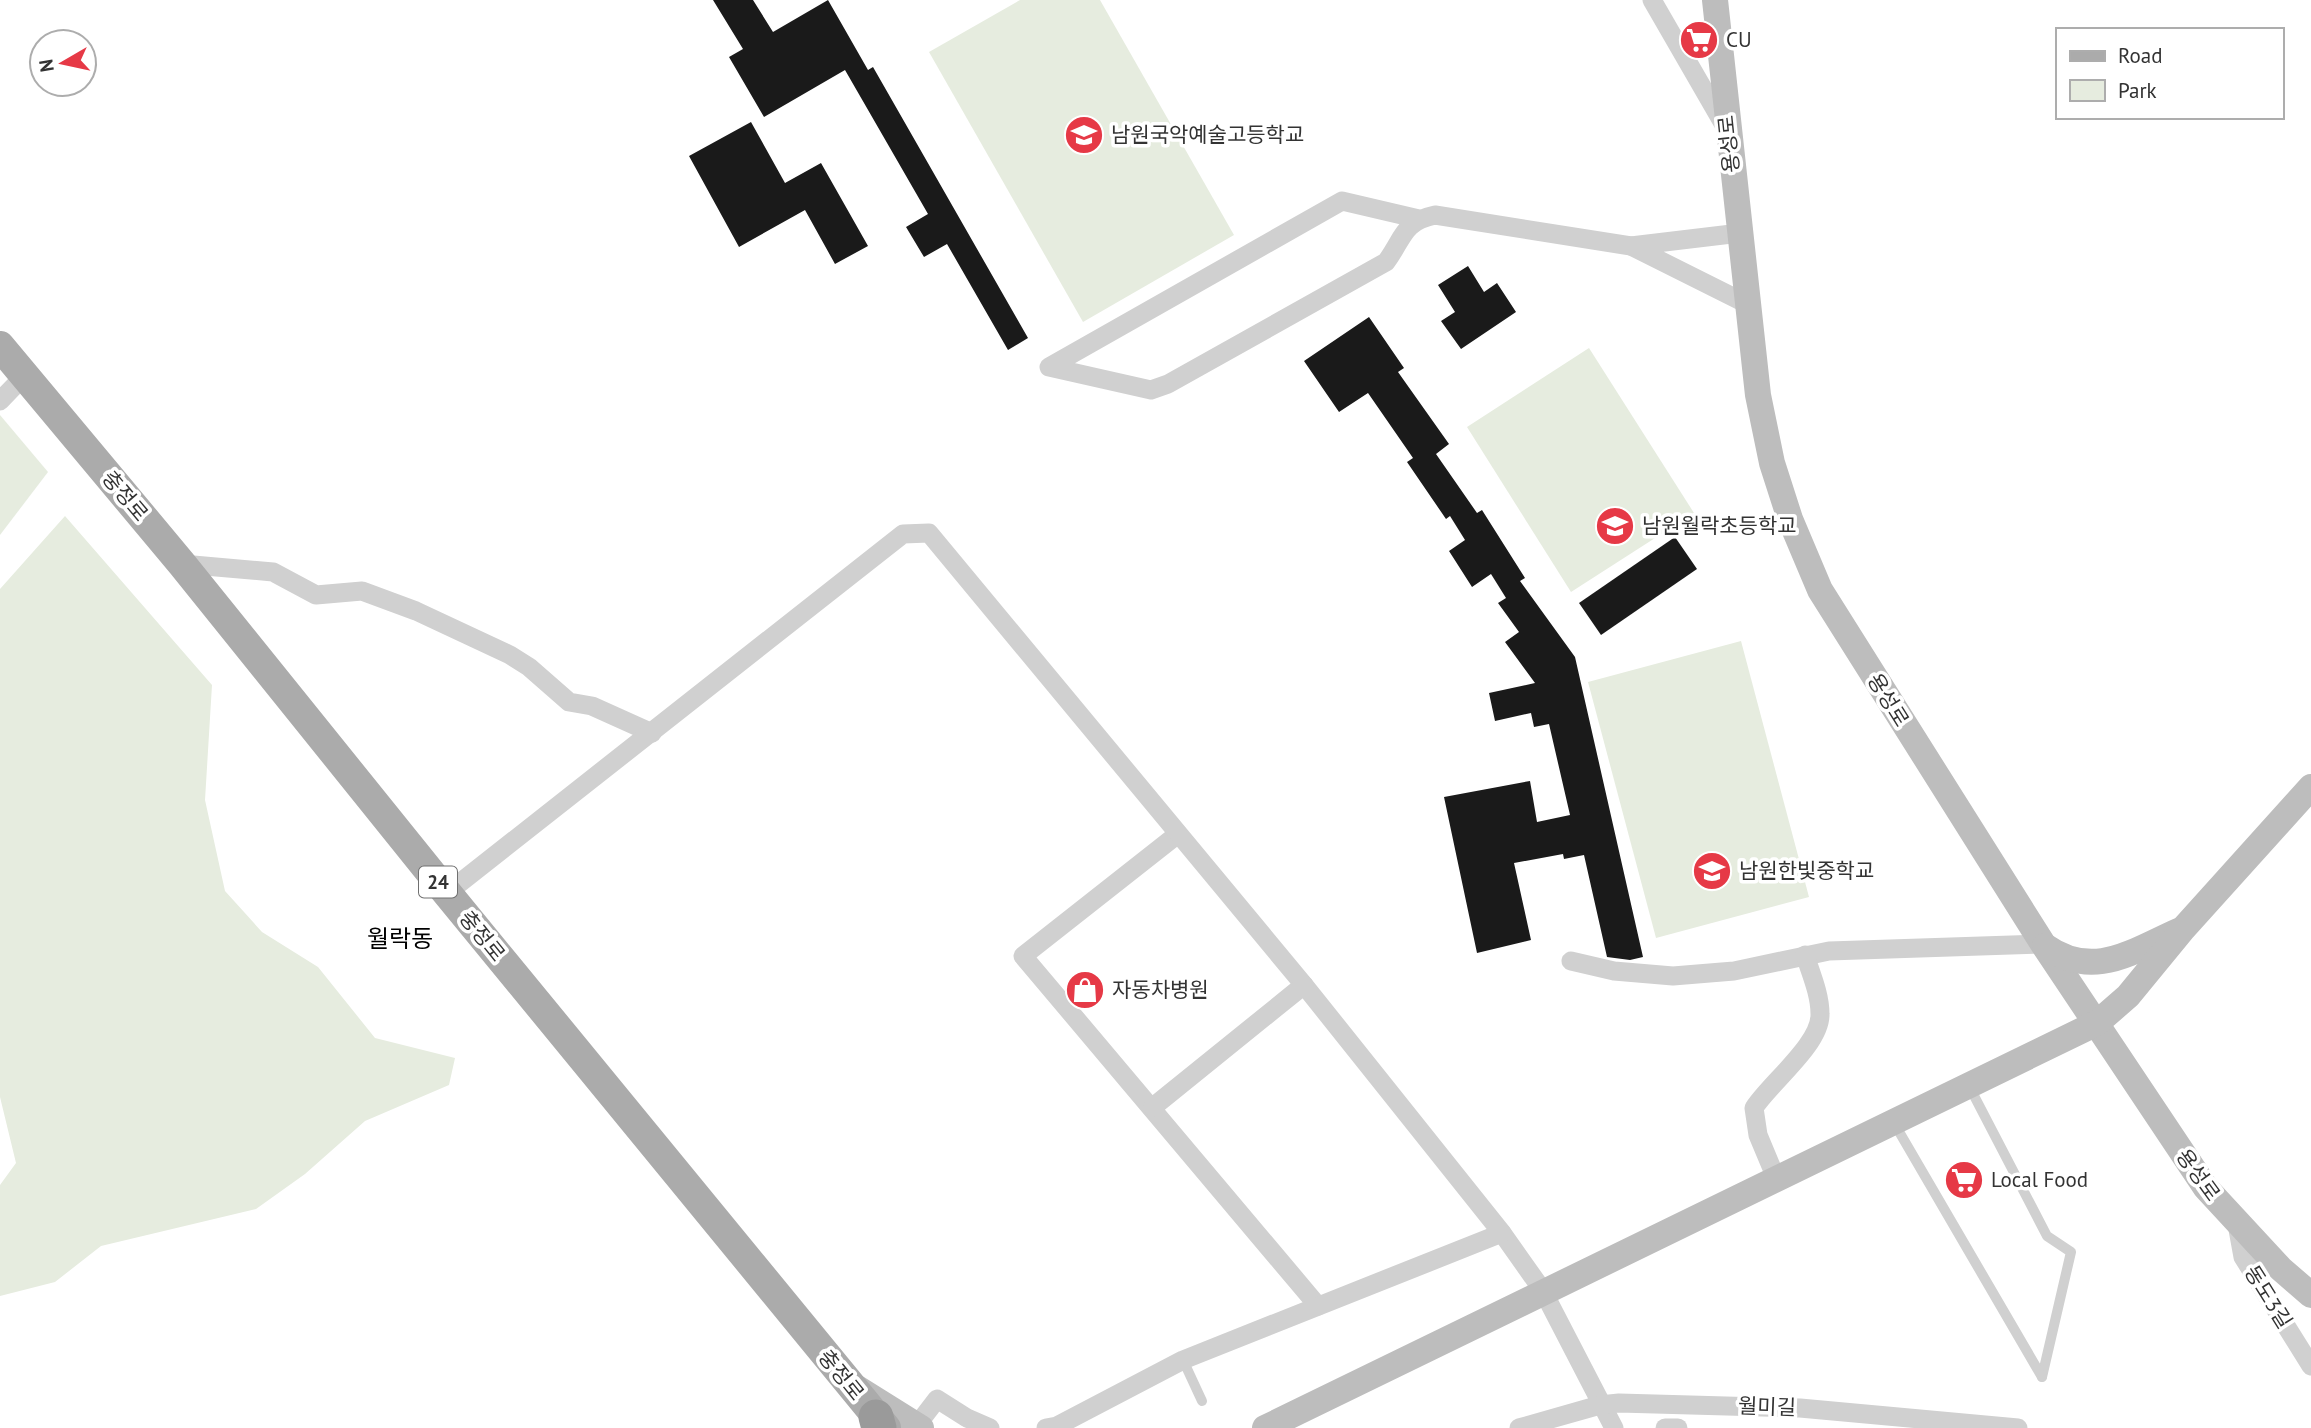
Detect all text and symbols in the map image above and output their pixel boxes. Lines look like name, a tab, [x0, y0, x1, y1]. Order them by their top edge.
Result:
supermarket icon: CU	[1678, 19, 1720, 61]
place label: CU	[1726, 26, 1752, 53]
north arrow	[28, 28, 98, 98]
legend	[2056, 28, 2283, 119]
text: Road	[2118, 42, 2162, 69]
text: N	[33, 58, 59, 74]
text: Park	[2118, 77, 2157, 104]
school or university icon: 남원국악예술고등학교	[1063, 114, 1105, 156]
street label: 용성로	[1712, 114, 1745, 174]
place label: 남원국악예술고등학교	[1111, 121, 1304, 148]
street label: 충정로	[96, 465, 154, 527]
school or university icon: 남원월락초등학교	[1594, 505, 1636, 547]
place label: 남원월락초등학교	[1642, 512, 1797, 539]
street label: 용성로	[1862, 668, 1915, 731]
school or university icon: 남원한빛중학교	[1691, 850, 1733, 892]
place label: 남원한빛중학교	[1739, 857, 1874, 884]
road number: 24	[419, 866, 457, 898]
street label: 충정로	[454, 905, 511, 967]
district label: 월락동	[367, 923, 433, 954]
shop icon: 자동차병원	[1064, 969, 1106, 1011]
place label: 자동차병원	[1112, 976, 1209, 1003]
street label: 용성로	[2170, 1143, 2226, 1206]
supermarket icon: Local Food	[1943, 1159, 1985, 1201]
place label: Local Food	[1991, 1166, 2088, 1193]
street label: 동도3길	[2239, 1260, 2298, 1333]
street label: 충정로	[813, 1344, 870, 1406]
street label: 월미길	[1738, 1392, 1796, 1421]

